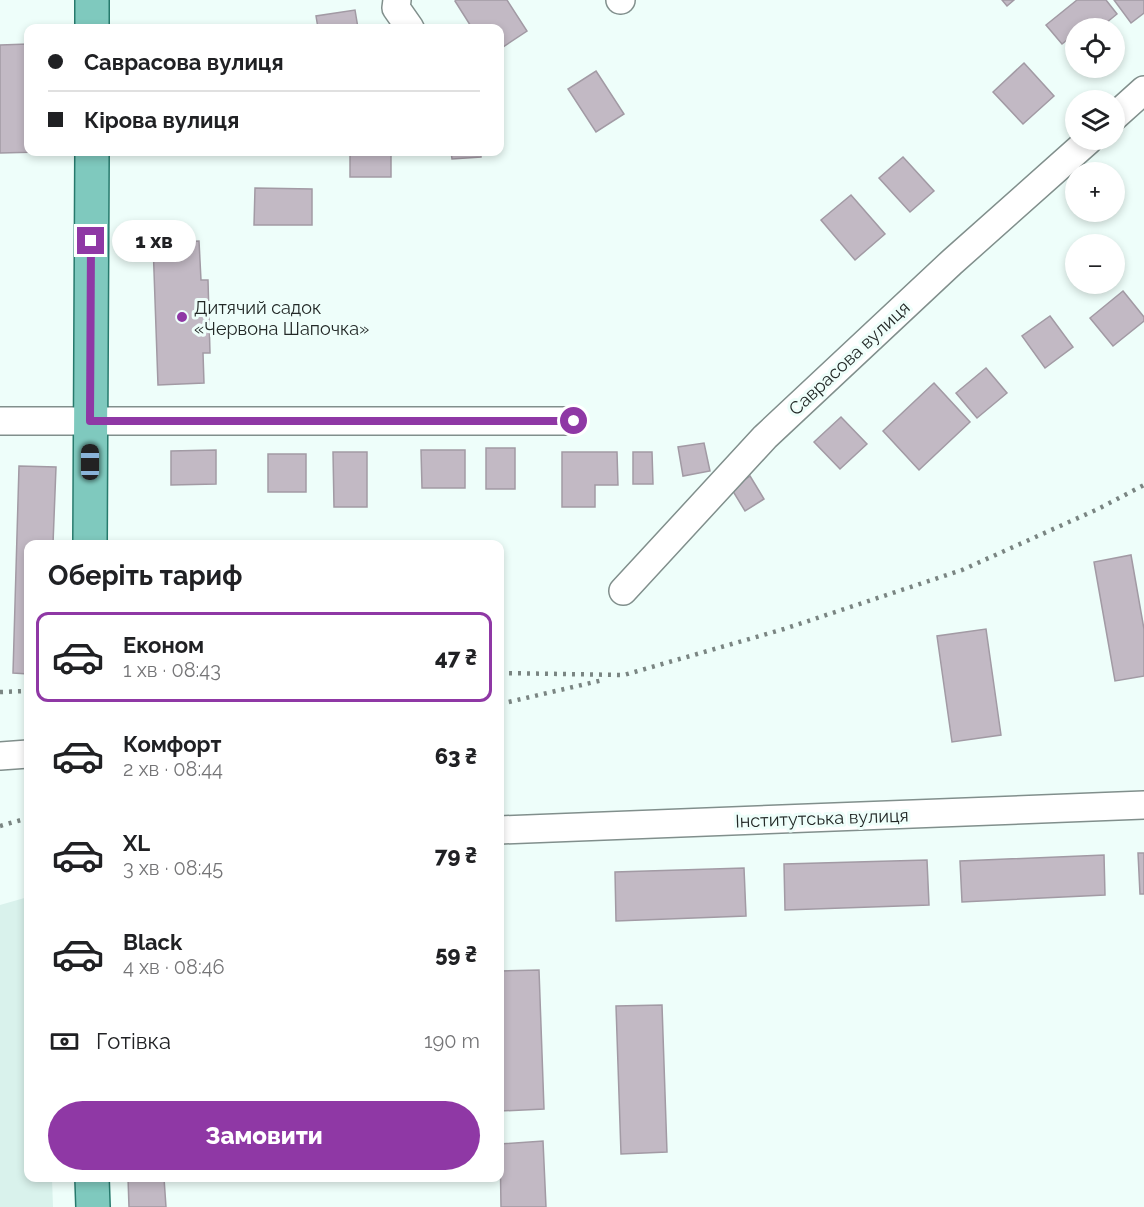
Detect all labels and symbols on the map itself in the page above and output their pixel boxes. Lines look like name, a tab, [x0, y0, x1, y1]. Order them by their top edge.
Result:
callout: 1 хв	[112, 220, 196, 262]
route end	[77, 227, 104, 254]
place label: Дитячий садок «Червона Шапочка»	[194, 297, 369, 339]
street label: Саврасова вулиця	[784, 297, 914, 419]
marker: Дитячий садок «Червона Шапочка»	[175, 310, 189, 324]
route start	[560, 407, 587, 434]
car	[81, 444, 99, 480]
street label: Інститутська вулиця	[735, 804, 909, 832]

